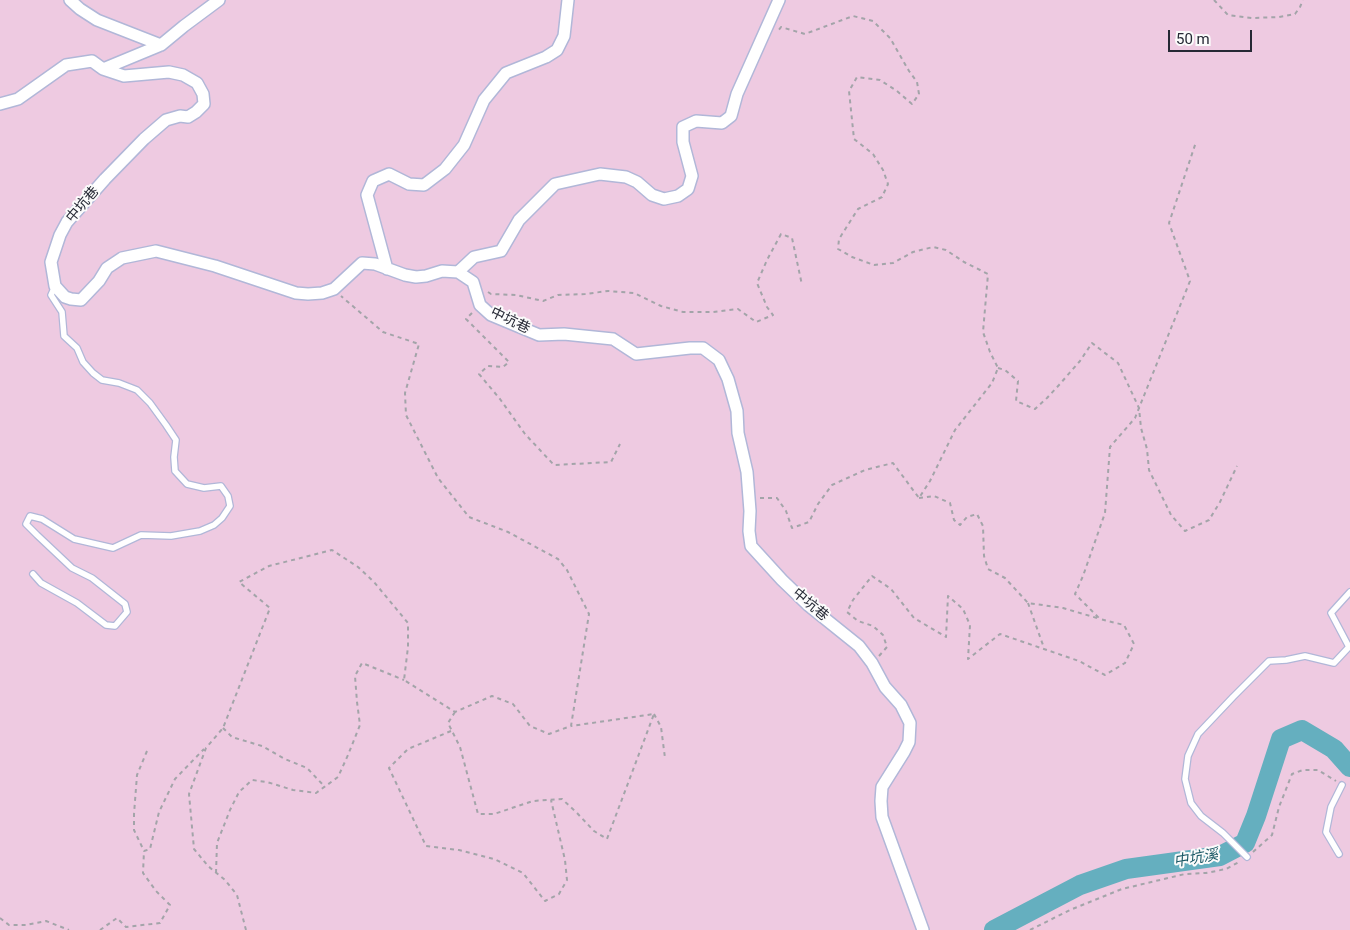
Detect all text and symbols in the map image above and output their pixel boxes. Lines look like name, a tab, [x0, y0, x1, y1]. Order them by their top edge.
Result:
scale bar	[1170, 20, 1254, 52]
text: 50 m	[1176, 30, 1210, 48]
street label: 中坑巷	[63, 184, 103, 226]
street label: 中坑巷	[487, 304, 533, 338]
street label: 中坑巷	[789, 585, 831, 625]
water label: 中坑溪	[1172, 846, 1220, 872]

